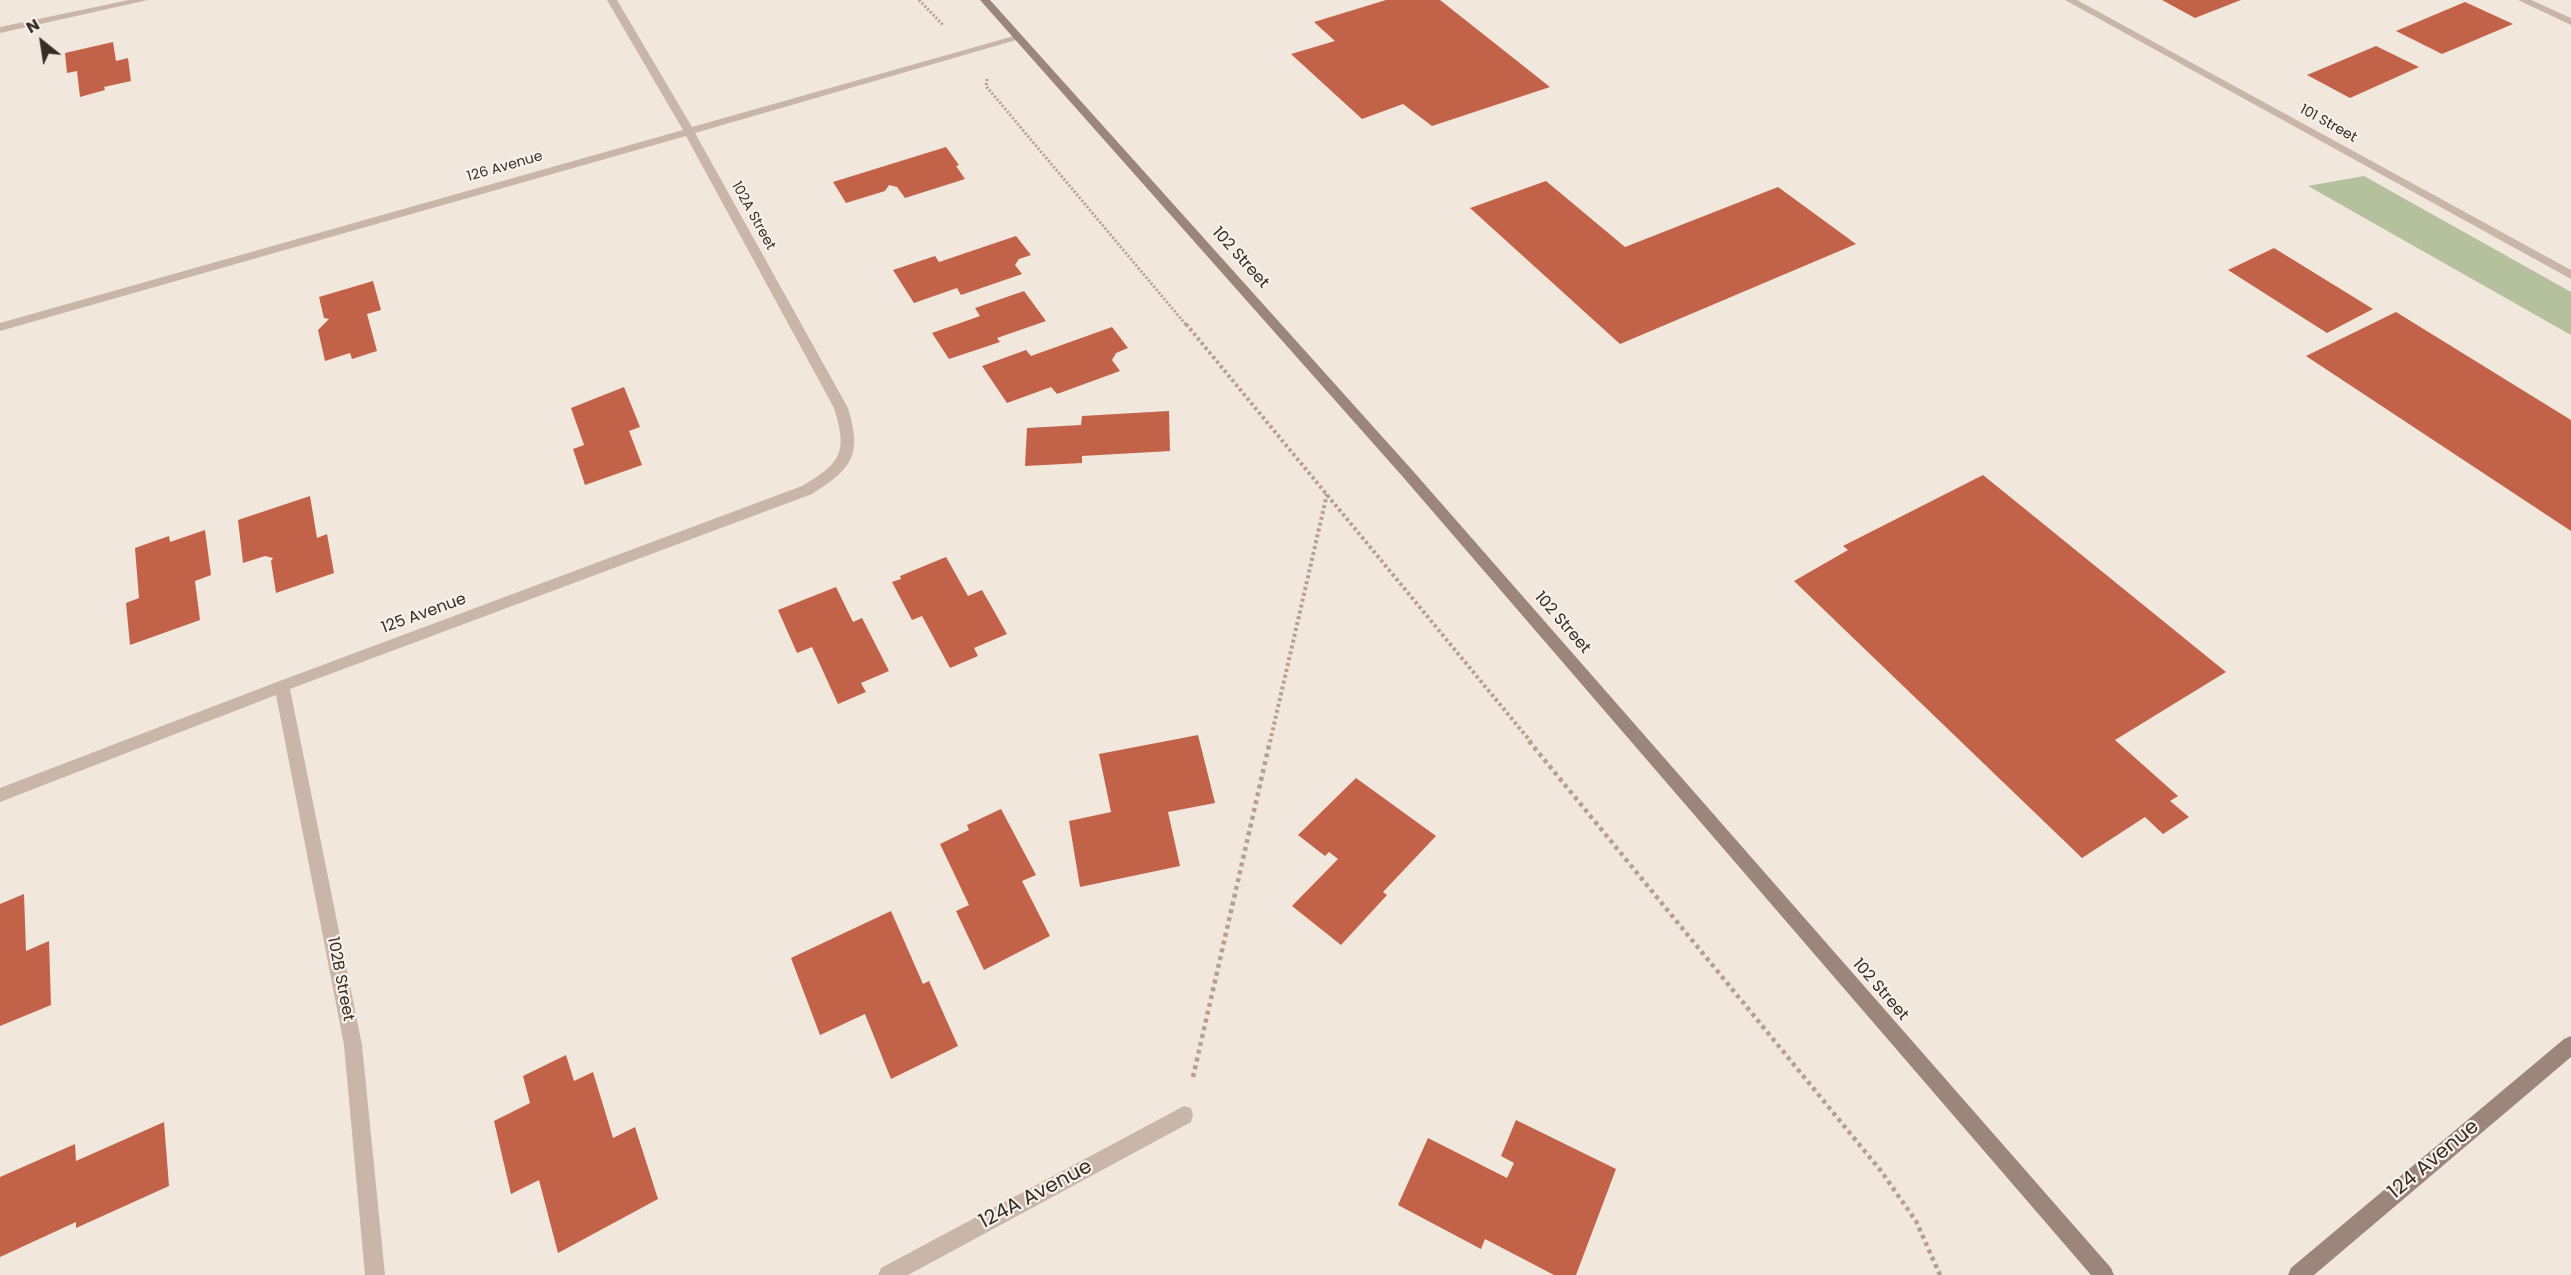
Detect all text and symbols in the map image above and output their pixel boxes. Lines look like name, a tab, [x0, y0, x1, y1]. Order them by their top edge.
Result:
north arrow	[12, 12, 72, 72]
text: N	[22, 13, 44, 39]
street label: 101 Street	[2297, 102, 2359, 146]
street label: 126 Avenue	[465, 148, 545, 186]
street label: 102A Street	[727, 179, 779, 253]
street label: 102 Street	[1208, 224, 1272, 292]
street label: 102 Street	[1530, 588, 1594, 658]
street label: 125 Avenue	[379, 590, 469, 638]
street label: 102B Street	[322, 935, 358, 1023]
street label: 102 Street	[1848, 955, 1912, 1025]
street label: 124 Avenue	[2384, 1115, 2484, 1205]
street label: 124A Avenue	[975, 1155, 1097, 1235]

